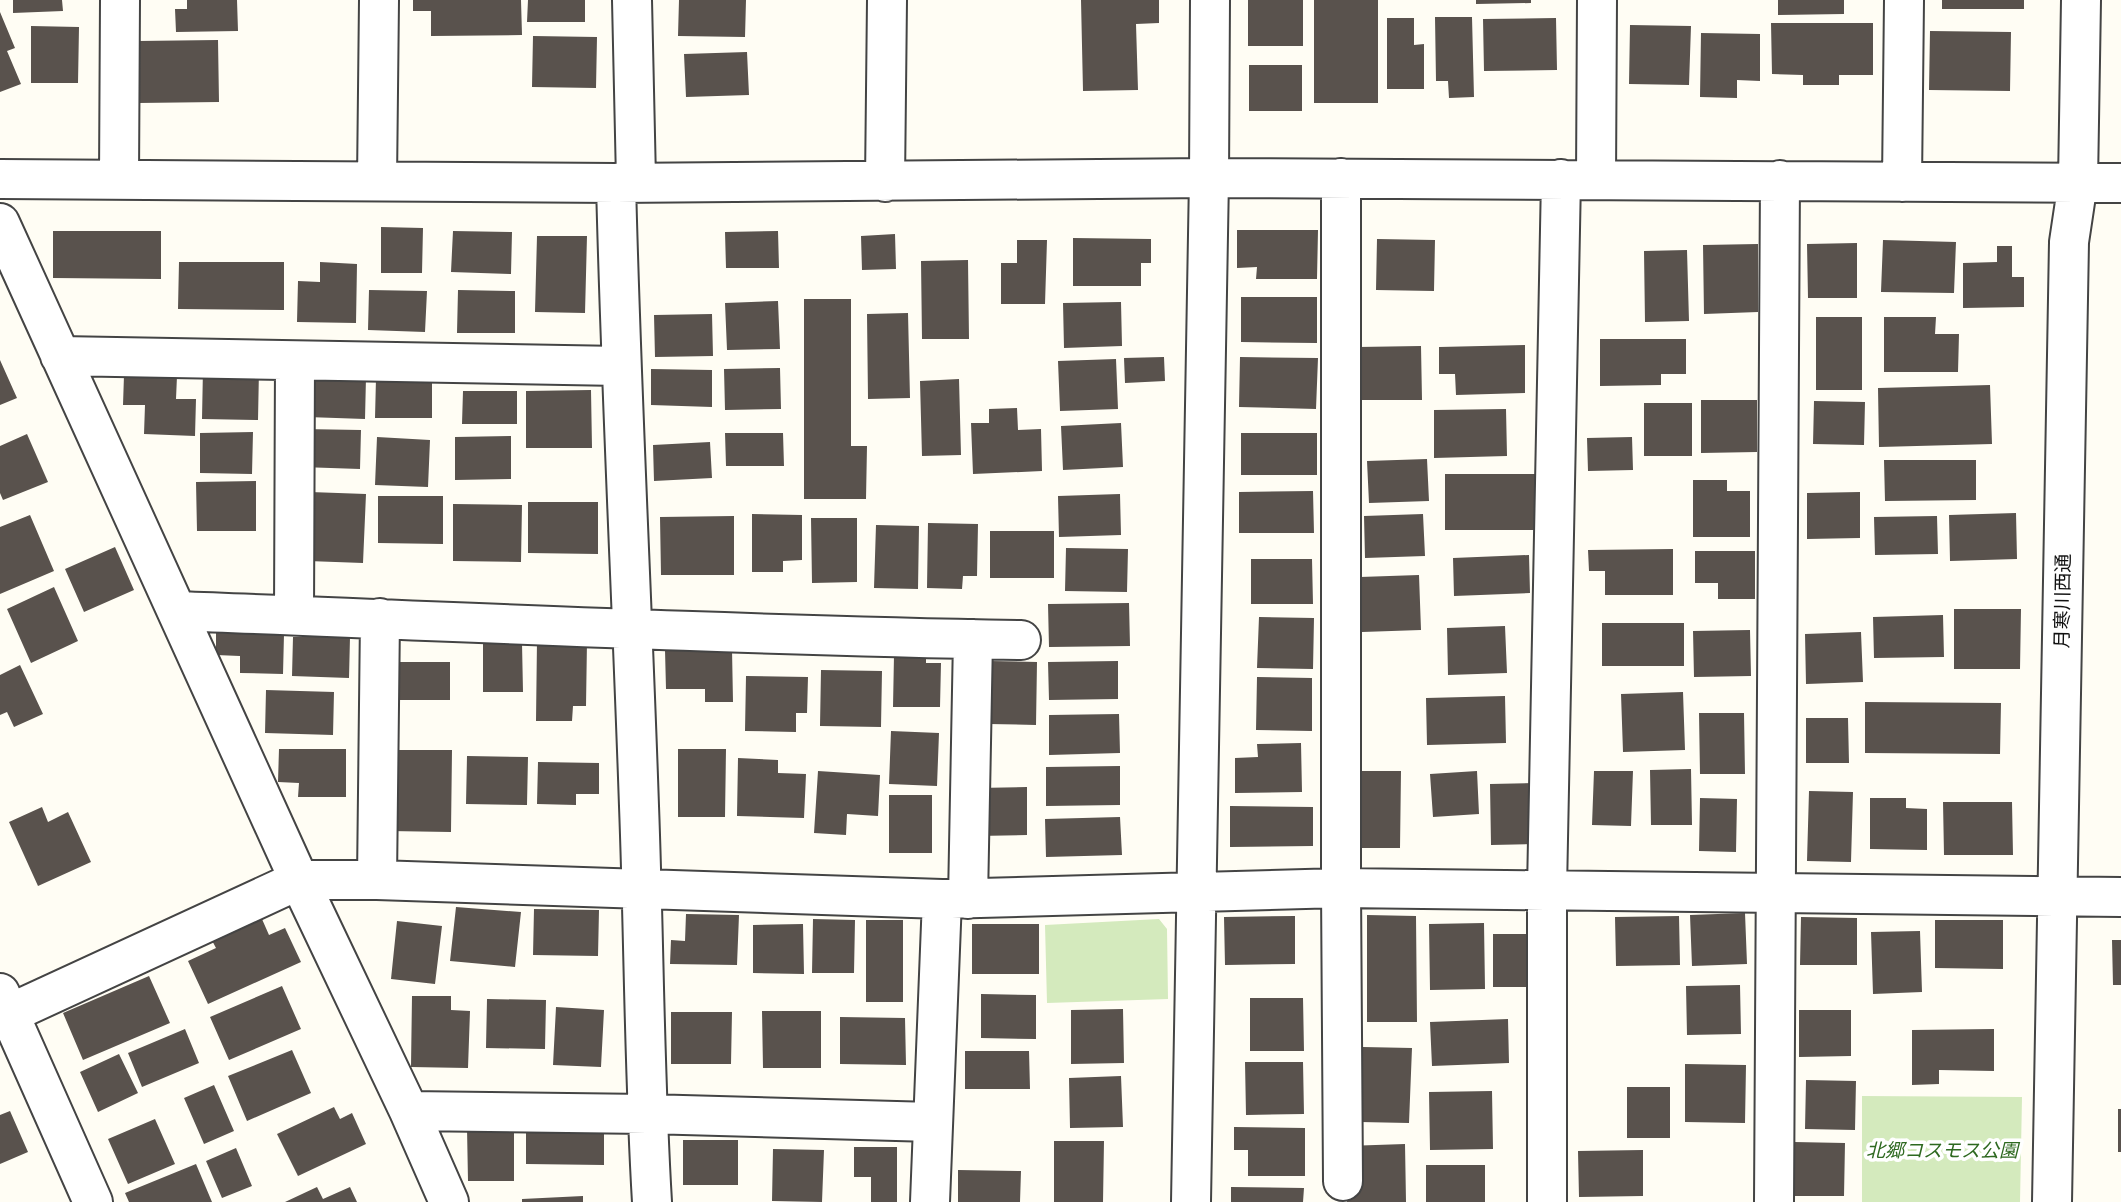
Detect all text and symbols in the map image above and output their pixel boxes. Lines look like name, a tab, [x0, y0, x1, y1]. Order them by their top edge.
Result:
street label: 月寒川西通	[2048, 553, 2076, 649]
park label: 北郷コスモス公園	[1866, 1137, 2021, 1163]

